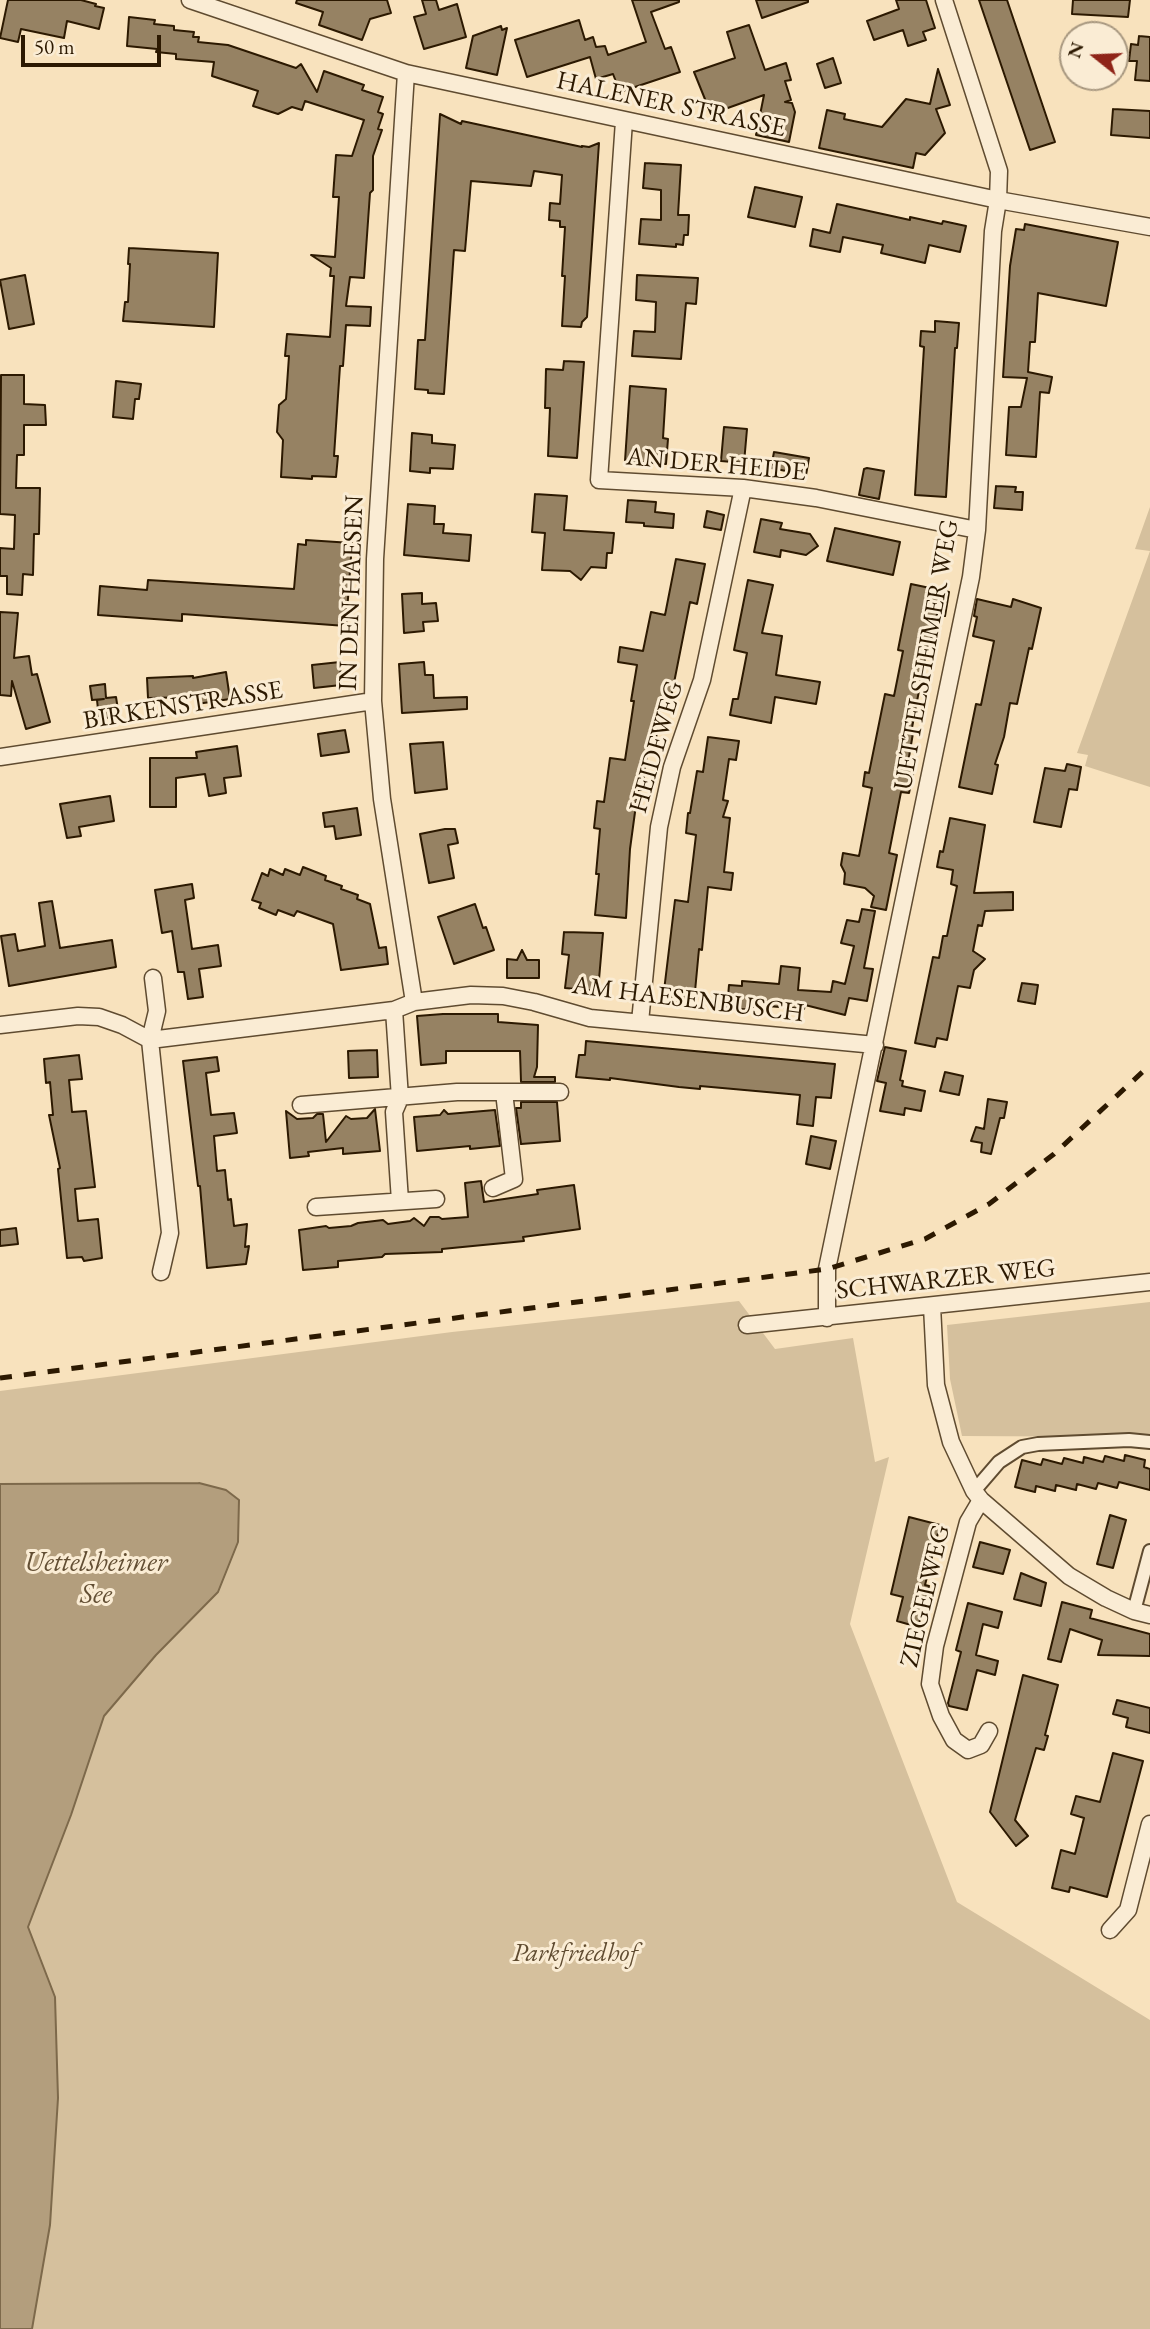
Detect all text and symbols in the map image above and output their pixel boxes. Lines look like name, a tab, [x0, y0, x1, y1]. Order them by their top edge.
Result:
scale bar	[24, 21, 164, 65]
north arrow	[1059, 21, 1129, 91]
text: 50 m	[34, 33, 75, 60]
text: N	[1061, 39, 1090, 61]
street label: HALENER STRASSE	[553, 65, 789, 145]
street label: AN DER HEIDE	[625, 442, 807, 488]
street label: IN DEN HAESEN	[333, 495, 371, 691]
street label: UETTELSHEIMER WEG	[888, 517, 966, 793]
street label: BIRKENSTRASSE	[81, 675, 285, 737]
street label: HEIDEWEG	[623, 677, 691, 817]
street label: AM HAESENBUSCH	[570, 970, 806, 1030]
street label: SCHWARZER WEG	[835, 1253, 1057, 1307]
street label: ZIEGELWEG	[894, 1522, 958, 1670]
water label: Uettelsheimer See	[25, 1546, 167, 1612]
park label: Parkfriedhof	[512, 1938, 638, 1970]

